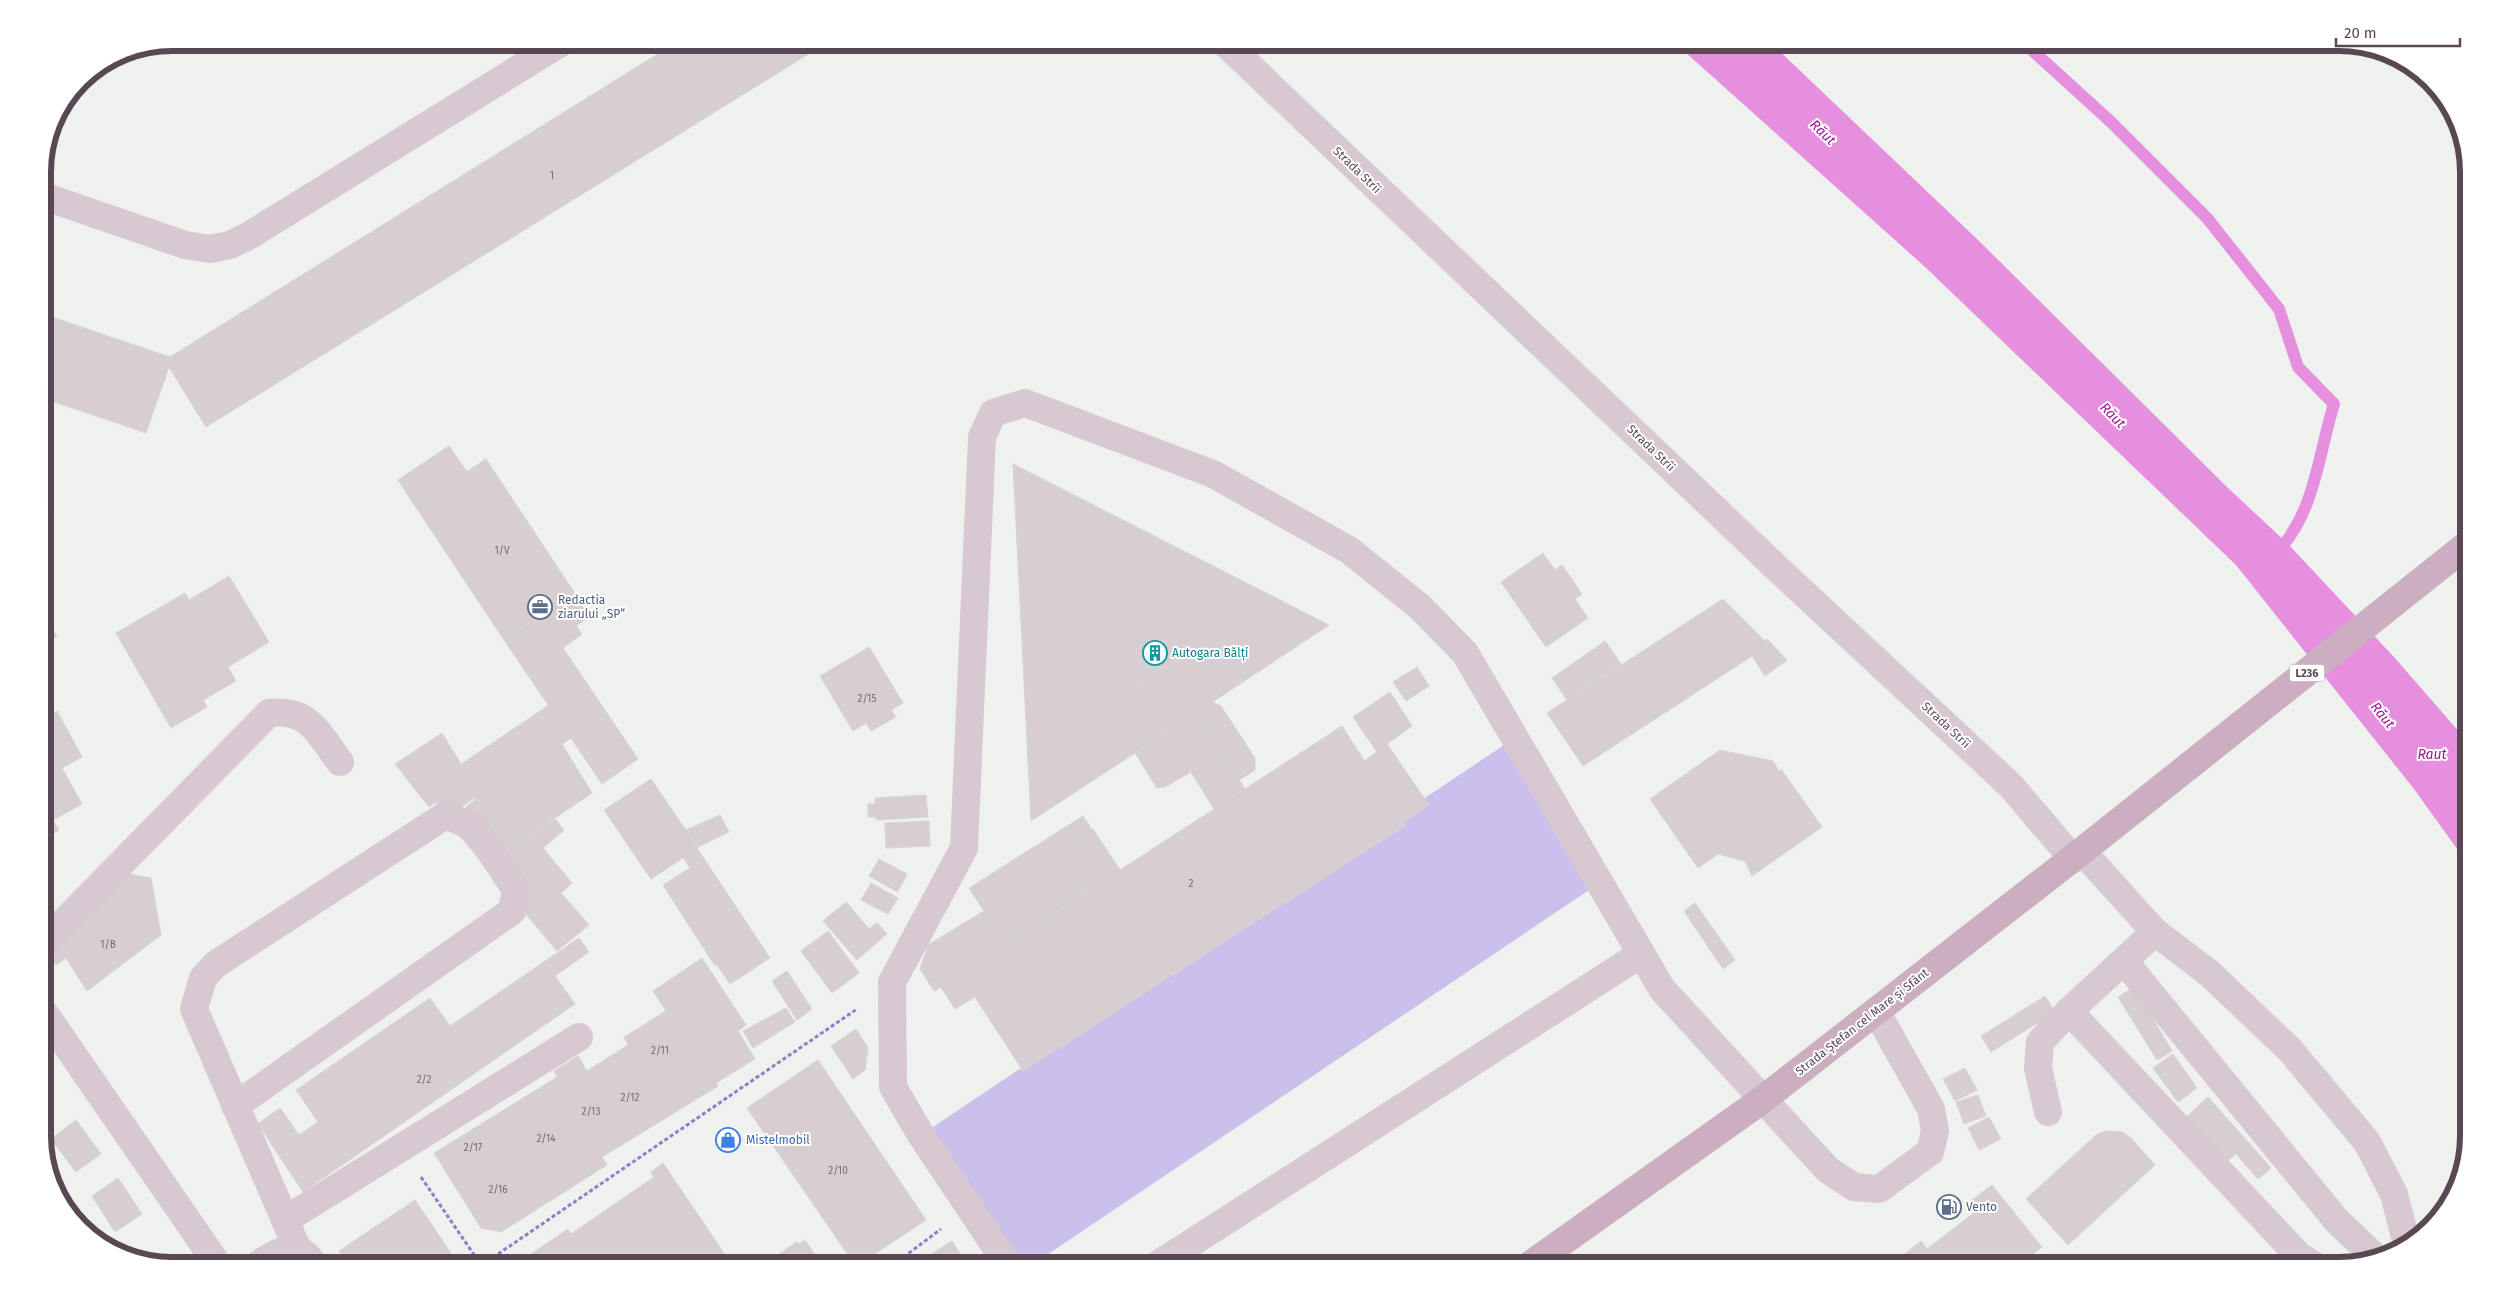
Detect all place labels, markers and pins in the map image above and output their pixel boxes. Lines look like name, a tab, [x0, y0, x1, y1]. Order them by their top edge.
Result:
place label: Redactia ziarului „SP“	[558, 593, 625, 621]
office icon: Redactia ziarului „SP“	[527, 594, 553, 620]
building icon: Autogara Bălți	[1142, 640, 1168, 666]
place label: Autogara Bălți	[1172, 646, 1248, 661]
shop icon: Mistelmobil	[715, 1127, 741, 1153]
place label: Mistelmobil	[746, 1133, 810, 1147]
fuel station icon: Vento	[1936, 1194, 1962, 1220]
place label: Vento	[1966, 1200, 1997, 1214]

